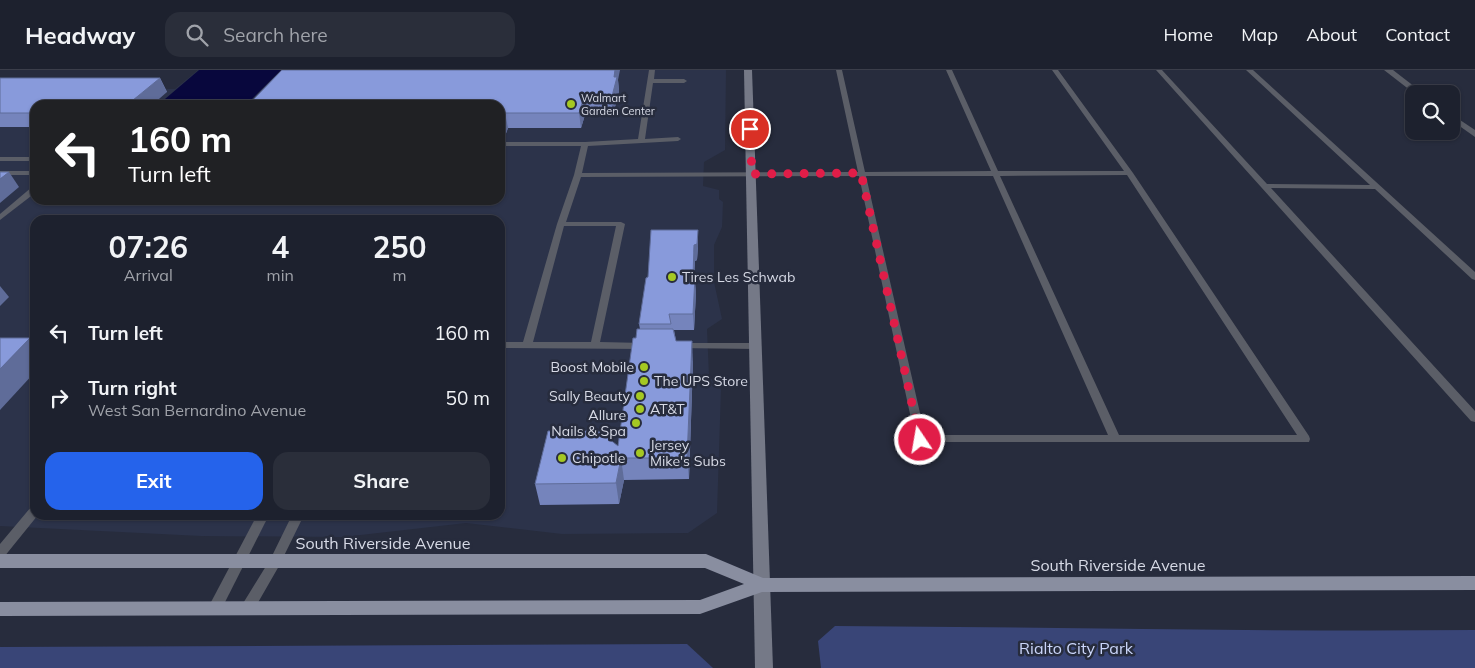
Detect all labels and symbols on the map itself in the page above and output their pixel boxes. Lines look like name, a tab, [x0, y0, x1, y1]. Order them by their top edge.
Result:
place label: Walmart Garden Center	[581, 91, 655, 118]
marker: Walmart Garden Center	[565, 98, 577, 110]
pin	[729, 108, 771, 150]
place label: Tires Les Schwab	[682, 268, 795, 286]
marker: Tires Les Schwab	[666, 271, 678, 283]
place label: Boost Mobile	[550, 358, 634, 376]
marker: Boost Mobile	[638, 361, 650, 373]
place label: The UPS Store	[654, 372, 748, 390]
marker: The UPS Store	[638, 375, 650, 387]
place label: Sally Beauty	[549, 387, 631, 405]
marker: Sally Beauty	[634, 390, 646, 402]
place label: AT&T	[650, 400, 685, 418]
marker: AT&T	[634, 403, 646, 415]
place label: Allure Nails & Spa	[551, 406, 626, 440]
position arrow	[893, 413, 945, 465]
marker: Allure Nails & Spa	[630, 417, 642, 429]
place label: Jersey Mike's Subs	[650, 436, 726, 470]
marker: Jersey Mike's Subs	[634, 447, 646, 459]
place label: Chipotle	[572, 449, 625, 467]
marker: Chipotle	[556, 452, 568, 464]
street label: South Riverside Avenue	[295, 533, 471, 553]
street label: South Riverside Avenue	[1030, 555, 1206, 575]
park label: Rialto City Park	[1019, 638, 1134, 658]

